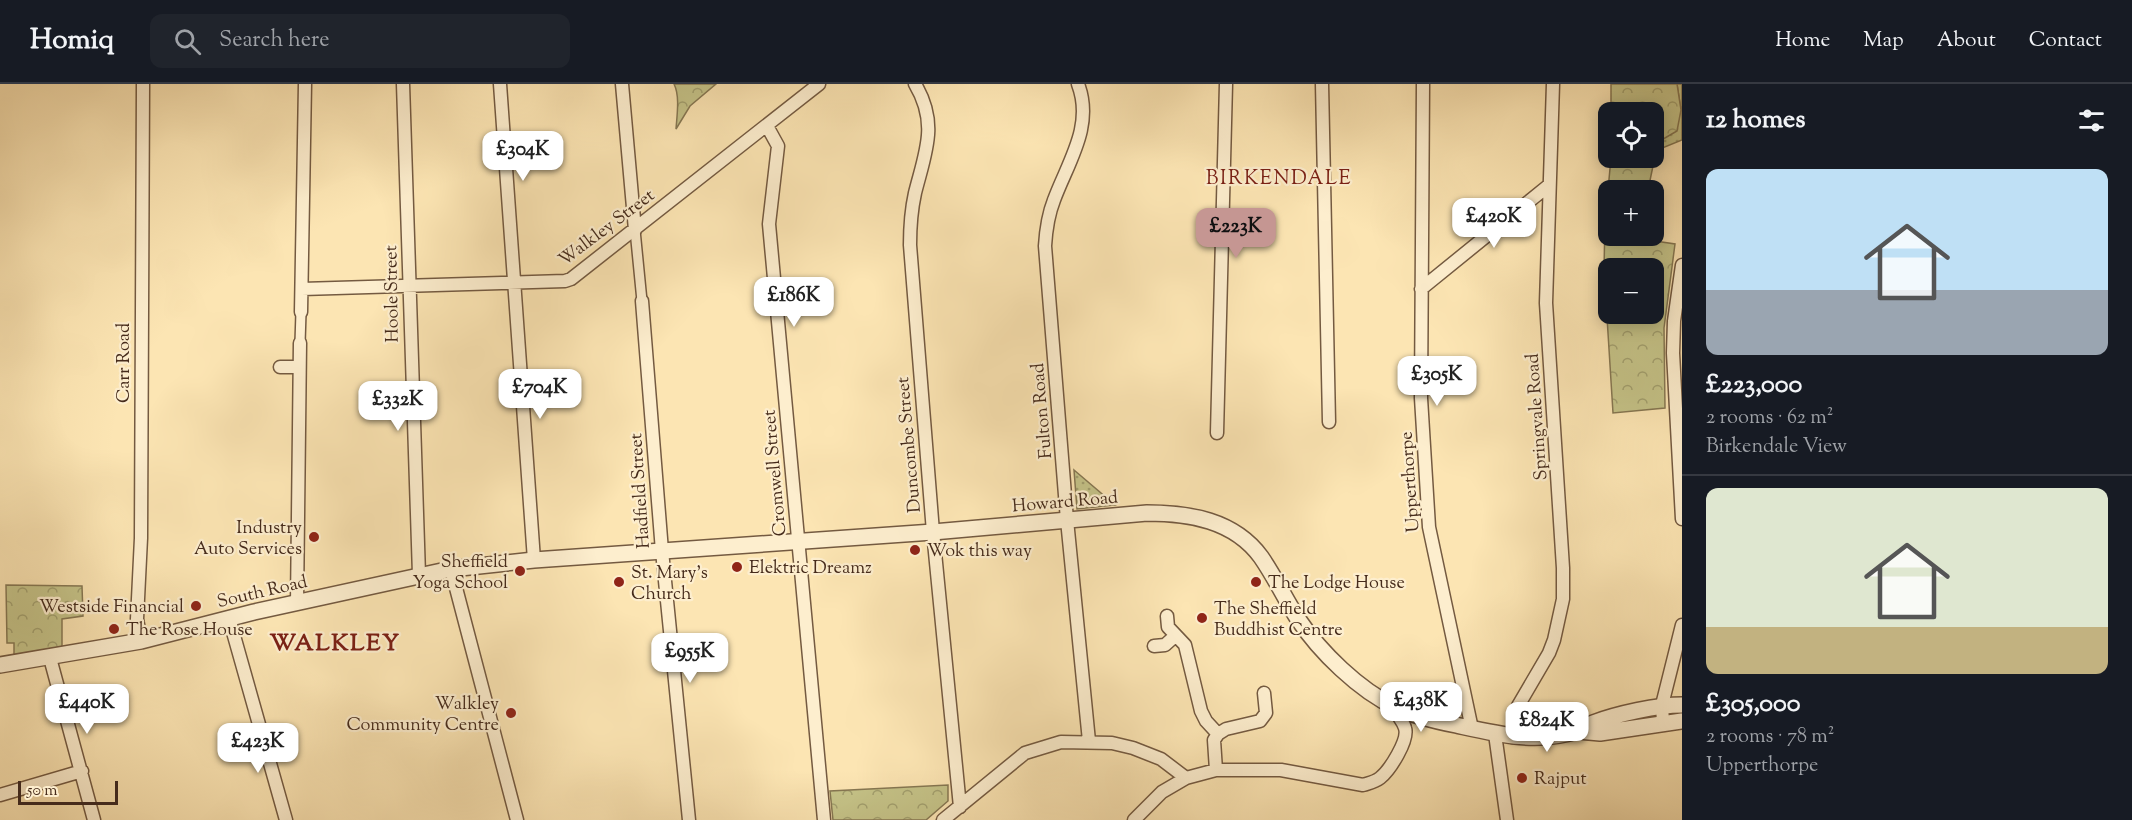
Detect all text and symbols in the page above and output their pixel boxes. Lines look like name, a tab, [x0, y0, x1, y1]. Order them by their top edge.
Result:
search box	[150, 14, 570, 68]
text: Homiq	[30, 21, 114, 61]
icon: search	[171, 25, 204, 58]
text: Search here	[219, 25, 329, 57]
text: Home	[1775, 26, 1830, 56]
text: Map	[1863, 26, 1904, 56]
text: About	[1937, 26, 1996, 56]
text: Contact	[2029, 26, 2102, 56]
map controls	[1598, 102, 1664, 324]
button: locate	[1598, 102, 1664, 168]
text: 12 homes	[1706, 102, 1805, 139]
icon: filters	[2075, 104, 2108, 137]
pin: £304K	[481, 131, 565, 182]
text: £304K	[496, 136, 550, 165]
district label: BIRKENDALE	[1206, 165, 1352, 194]
button: +	[1598, 180, 1664, 246]
street label: Walkley Street	[554, 184, 661, 273]
pin: £420K	[1452, 198, 1536, 249]
text: £420K	[1466, 203, 1522, 232]
pin: £223K	[1194, 208, 1278, 259]
icon: home	[1853, 208, 1961, 316]
text: £223K	[1210, 213, 1262, 242]
street label: Hoole Street	[379, 245, 407, 343]
button: −	[1598, 258, 1664, 324]
pin: £186K	[752, 277, 836, 328]
text: £186K	[768, 282, 820, 311]
street label: Carr Road	[112, 323, 138, 403]
street label: Springvale Road	[1521, 353, 1555, 481]
pin: £305K	[1395, 356, 1479, 407]
text: £305K	[1412, 361, 1462, 390]
street label: Fulton Road	[1026, 362, 1060, 460]
text: £223,000	[1706, 367, 1802, 404]
pin: £704K	[498, 369, 582, 420]
text: £704K	[513, 374, 567, 403]
street label: Duncombe Street	[891, 376, 929, 514]
pin: £332K	[356, 381, 440, 432]
text: £332K	[372, 386, 424, 415]
text: 2 rooms · 62 m²	[1706, 404, 1834, 433]
street label: Cromwell Street	[758, 409, 794, 537]
street label: Upperthorpe	[1394, 431, 1427, 533]
street label: Hadfield Street	[624, 432, 658, 550]
text: Birkendale View	[1706, 433, 1847, 462]
street label: Howard Road	[1011, 485, 1119, 521]
place label: Industry Auto Services	[194, 516, 302, 563]
icon: home	[1853, 527, 1961, 635]
marker: Industry Auto Services	[307, 530, 321, 544]
place label: Wok this way	[927, 539, 1032, 565]
marker: Wok this way	[908, 543, 922, 557]
place label: Sheffield Yoga School	[412, 550, 508, 597]
place label: Elektric Dreamz	[749, 556, 872, 582]
marker: Elektric Dreamz	[730, 560, 744, 574]
place label: St. Mary's Church	[631, 561, 708, 608]
marker: Sheffield Yoga School	[513, 564, 527, 578]
street label: South Road	[215, 570, 310, 616]
place label: The Lodge House	[1268, 571, 1405, 597]
marker: St. Mary's Church	[612, 575, 626, 589]
marker: The Lodge House	[1249, 575, 1263, 589]
place label: Westside Financial	[39, 595, 184, 621]
place label: The Sheffield Buddhist Centre	[1214, 597, 1343, 644]
marker: Westside Financial	[189, 599, 203, 613]
marker: The Sheffield Buddhist Centre	[1195, 611, 1209, 625]
place label: The Rose House	[126, 618, 253, 644]
marker: The Rose House	[107, 622, 121, 636]
district label: WALKLEY	[269, 627, 401, 661]
pin: £955K	[648, 633, 732, 684]
text: £955K	[665, 638, 715, 667]
pin: £438K	[1379, 682, 1463, 733]
pin: £440K	[45, 684, 129, 735]
text: £305,000	[1706, 686, 1800, 723]
text: £438K	[1394, 687, 1448, 716]
text: £440K	[59, 689, 115, 718]
place label: Walkley Community Centre	[346, 692, 499, 739]
pin: £824K	[1505, 702, 1589, 753]
marker: Walkley Community Centre	[504, 706, 518, 720]
text: £824K	[1520, 707, 1574, 736]
pin: £423K	[216, 723, 300, 774]
text: 2 rooms · 78 m²	[1706, 723, 1835, 752]
text: £423K	[231, 728, 285, 757]
text: Upperthorpe	[1706, 752, 1818, 781]
place label: Rajput	[1534, 767, 1587, 793]
marker: Rajput	[1515, 771, 1529, 785]
scale bar	[18, 778, 118, 806]
text: 50 m	[27, 780, 58, 803]

